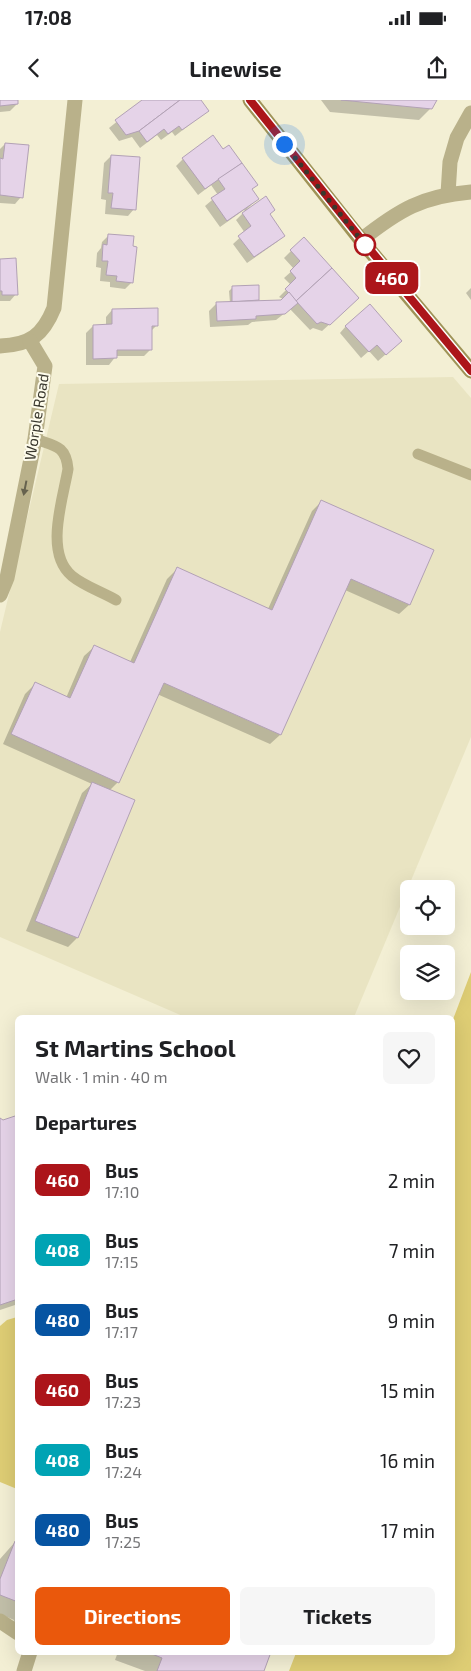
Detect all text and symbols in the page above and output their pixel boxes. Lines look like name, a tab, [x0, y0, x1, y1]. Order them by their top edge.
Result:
text: 17:08	[25, 6, 72, 29]
icon: back	[20, 54, 48, 82]
icon: share	[423, 54, 451, 82]
text: Linewise	[189, 55, 282, 81]
your location	[272, 132, 297, 157]
unlabelled marker	[354, 234, 376, 256]
line badge: 460	[363, 262, 421, 294]
text: 460	[375, 267, 409, 289]
street label: Worple Road	[20, 372, 52, 462]
one-way arrow	[20, 480, 28, 496]
map controls	[400, 880, 455, 1000]
button: locate	[400, 880, 455, 935]
button: layers	[400, 945, 455, 1000]
button: heart	[383, 1032, 435, 1084]
text: St Martins School	[35, 1033, 236, 1062]
text: Walk · 1 min · 40 m	[35, 1067, 168, 1086]
text: Departures	[35, 1111, 137, 1134]
text: Bus	[105, 1159, 139, 1182]
text: 460	[46, 1169, 79, 1191]
text: 2 min	[388, 1169, 435, 1192]
text: 17:10	[105, 1182, 139, 1201]
text: Bus	[105, 1229, 139, 1252]
text: 408	[45, 1239, 80, 1261]
text: 7 min	[389, 1239, 435, 1262]
text: 17:15	[105, 1252, 138, 1271]
text: Bus	[105, 1299, 139, 1322]
text: 480	[45, 1309, 80, 1331]
text: 9 min	[387, 1309, 435, 1332]
text: 17:17	[105, 1322, 138, 1341]
text: Bus	[105, 1369, 139, 1392]
text: 460	[46, 1379, 79, 1401]
text: 15 min	[381, 1379, 435, 1402]
text: 17:23	[105, 1392, 141, 1411]
text: Bus	[105, 1439, 139, 1462]
text: 408	[45, 1449, 80, 1471]
text: 16 min	[380, 1449, 435, 1472]
text: 17:24	[105, 1462, 142, 1481]
text: Bus	[105, 1509, 139, 1532]
text: 480	[45, 1519, 80, 1541]
text: 17 min	[381, 1519, 435, 1542]
text: 17:25	[105, 1532, 141, 1551]
button: Directions	[35, 1587, 230, 1645]
button: Tickets	[240, 1587, 435, 1645]

